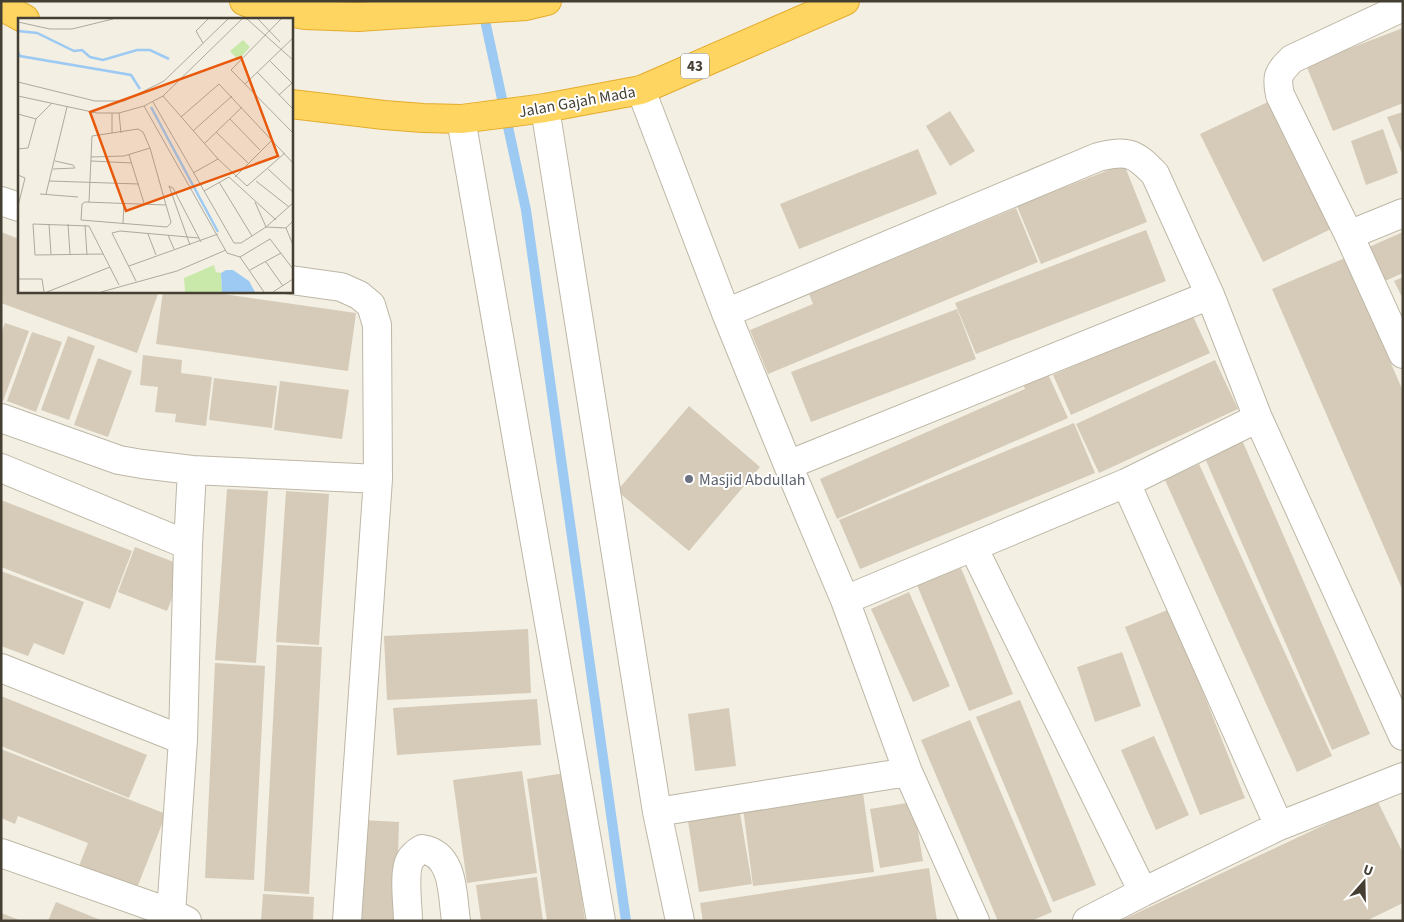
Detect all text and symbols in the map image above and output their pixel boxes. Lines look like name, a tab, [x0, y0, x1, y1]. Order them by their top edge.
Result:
inset map	[18, 18, 292, 292]
road number: 43	[681, 54, 709, 78]
street label: Jalan Gajah Mada	[517, 81, 637, 123]
place label: Masjid Abdullah	[699, 469, 805, 491]
marker: Masjid Abdullah	[683, 473, 695, 485]
north arrow	[1339, 857, 1389, 907]
text: U	[1360, 860, 1376, 882]

